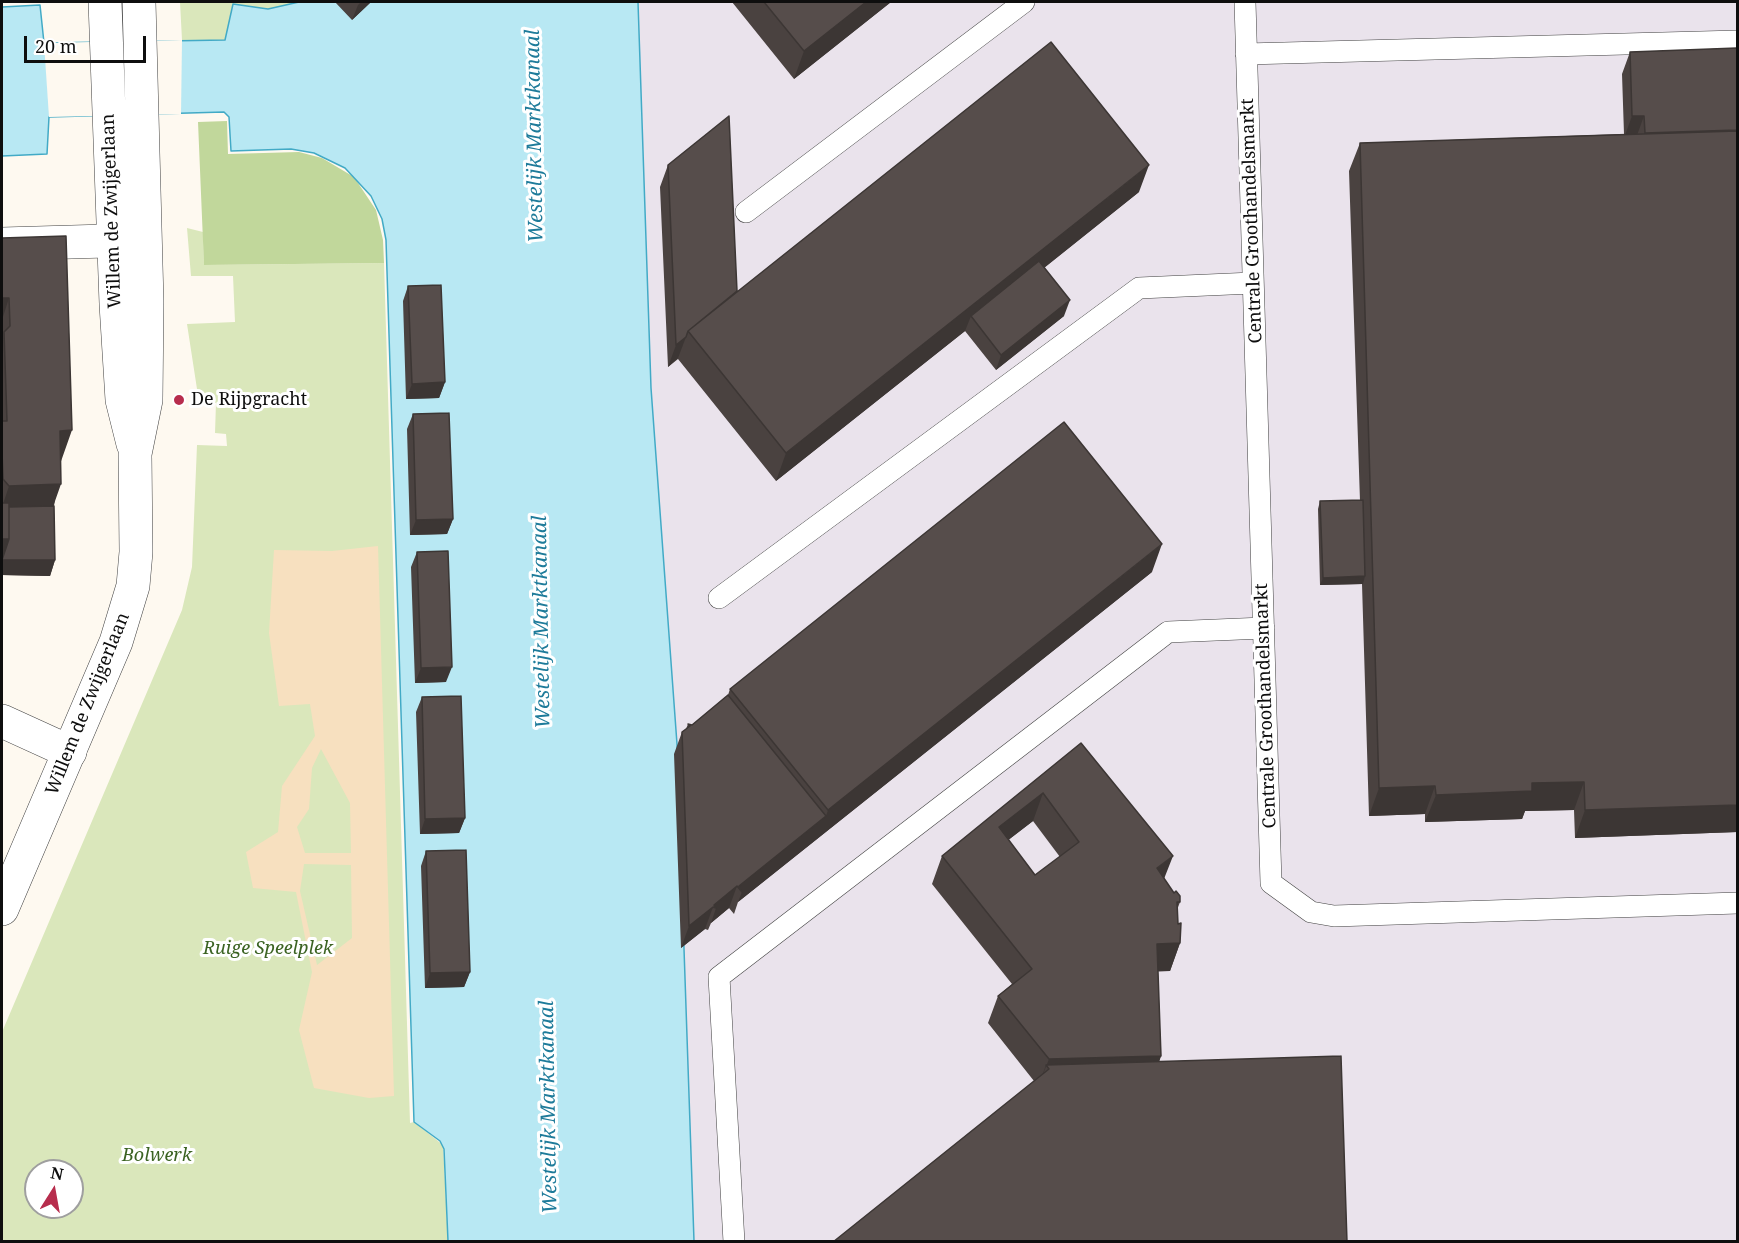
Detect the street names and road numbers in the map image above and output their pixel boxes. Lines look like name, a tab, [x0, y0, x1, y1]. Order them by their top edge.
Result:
street label: Centrale Groothandelsmarkt	[1237, 98, 1267, 344]
street label: Willem de Zwijgerlaan	[98, 113, 126, 309]
street label: Centrale Groothandelsmarkt	[1251, 583, 1281, 829]
street label: Willem de Zwijgerlaan	[41, 610, 135, 798]

